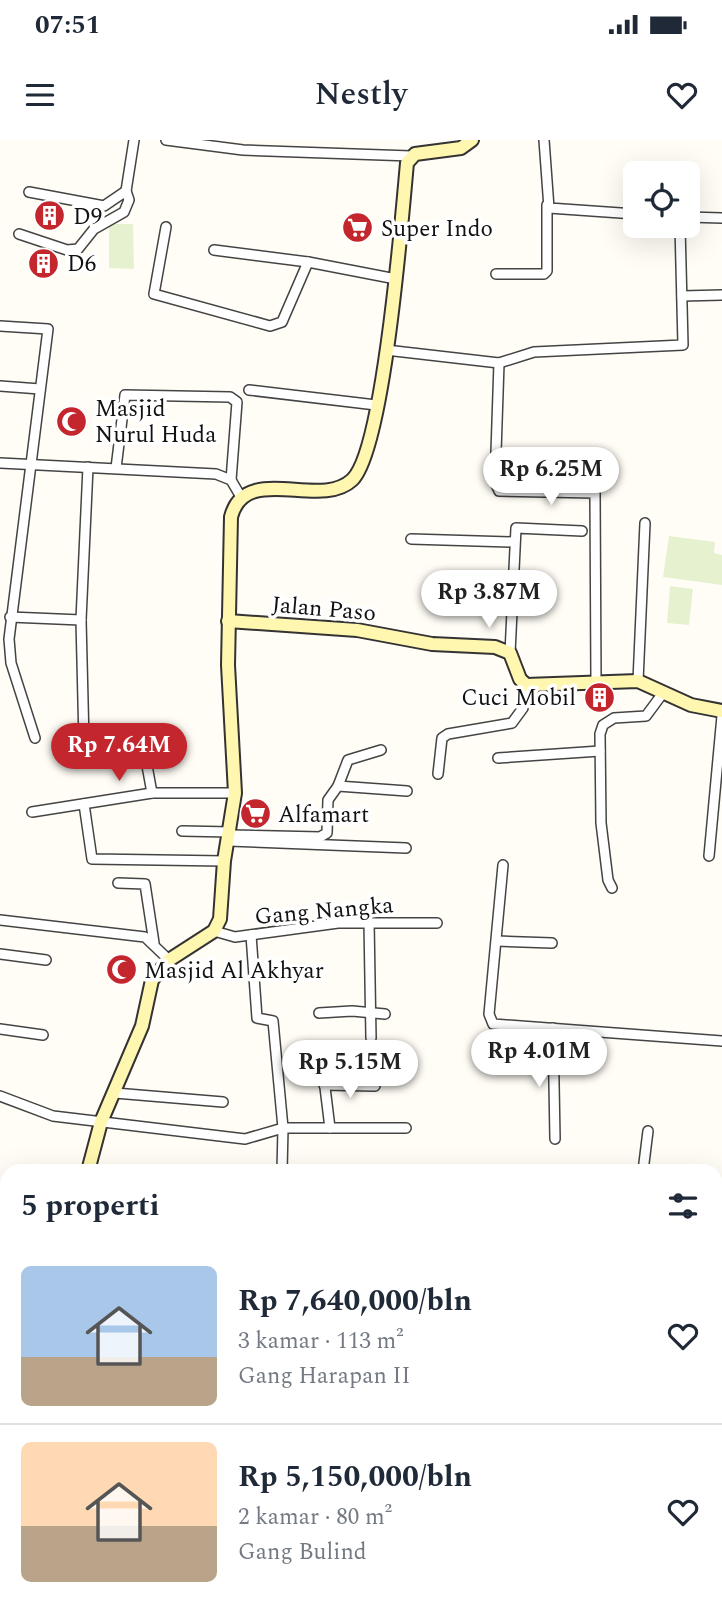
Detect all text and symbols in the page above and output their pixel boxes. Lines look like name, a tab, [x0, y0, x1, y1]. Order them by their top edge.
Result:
text: 07:51	[35, 5, 100, 45]
text: Nestly	[315, 70, 407, 119]
icon: menu	[21, 76, 59, 114]
icon: heart	[663, 76, 701, 114]
map controls	[623, 161, 700, 238]
button: locate	[623, 161, 700, 238]
building icon: D9	[33, 199, 67, 233]
place label: D9	[73, 200, 102, 235]
supermarket icon: Super Indo	[341, 211, 375, 245]
place label: Super Indo	[381, 212, 493, 247]
building icon: D6	[27, 246, 61, 280]
place label: D6	[67, 247, 96, 282]
place label: Masjid Nurul Huda	[95, 392, 216, 453]
mosque icon: Masjid Nurul Huda	[55, 404, 89, 438]
pin: Rp 6.25M	[479, 448, 623, 507]
text: Rp 6.25M	[499, 452, 603, 487]
pin: Rp 3.87M	[417, 570, 561, 630]
text: Rp 3.87M	[437, 575, 541, 610]
street label: Jalan Paso	[270, 588, 377, 631]
building icon: Cuci Mobil	[582, 680, 616, 714]
place label: Cuci Mobil	[461, 681, 576, 716]
pin: Rp 7.64M	[47, 724, 191, 783]
text: Rp 7.64M	[67, 728, 171, 763]
supermarket icon: Alfamart	[238, 797, 272, 831]
place label: Alfamart	[278, 798, 369, 833]
street label: Gang Nangka	[253, 888, 395, 935]
mosque icon: Masjid Al Akhyar	[104, 953, 138, 987]
place label: Masjid Al Akhyar	[144, 954, 324, 989]
pin: Rp 4.01M	[467, 1030, 611, 1089]
text: Rp 4.01M	[487, 1034, 591, 1069]
pin: Rp 5.15M	[278, 1040, 422, 1100]
text: Rp 5.15M	[298, 1045, 402, 1080]
text: 5 properti	[21, 1183, 159, 1229]
icon: filters	[664, 1187, 702, 1225]
text: Rp 7,640,000/bln	[238, 1278, 472, 1324]
icon: home	[77, 1294, 161, 1378]
icon: heart	[664, 1317, 702, 1355]
text: 3 kamar · 113 m²	[238, 1324, 404, 1359]
text: Gang Harapan II	[238, 1359, 410, 1394]
text: Rp 5,150,000/bln	[238, 1454, 472, 1500]
icon: home	[77, 1470, 161, 1554]
icon: heart	[664, 1493, 702, 1531]
text: 2 kamar · 80 m²	[238, 1500, 392, 1535]
text: Gang Bulind	[238, 1535, 367, 1570]

